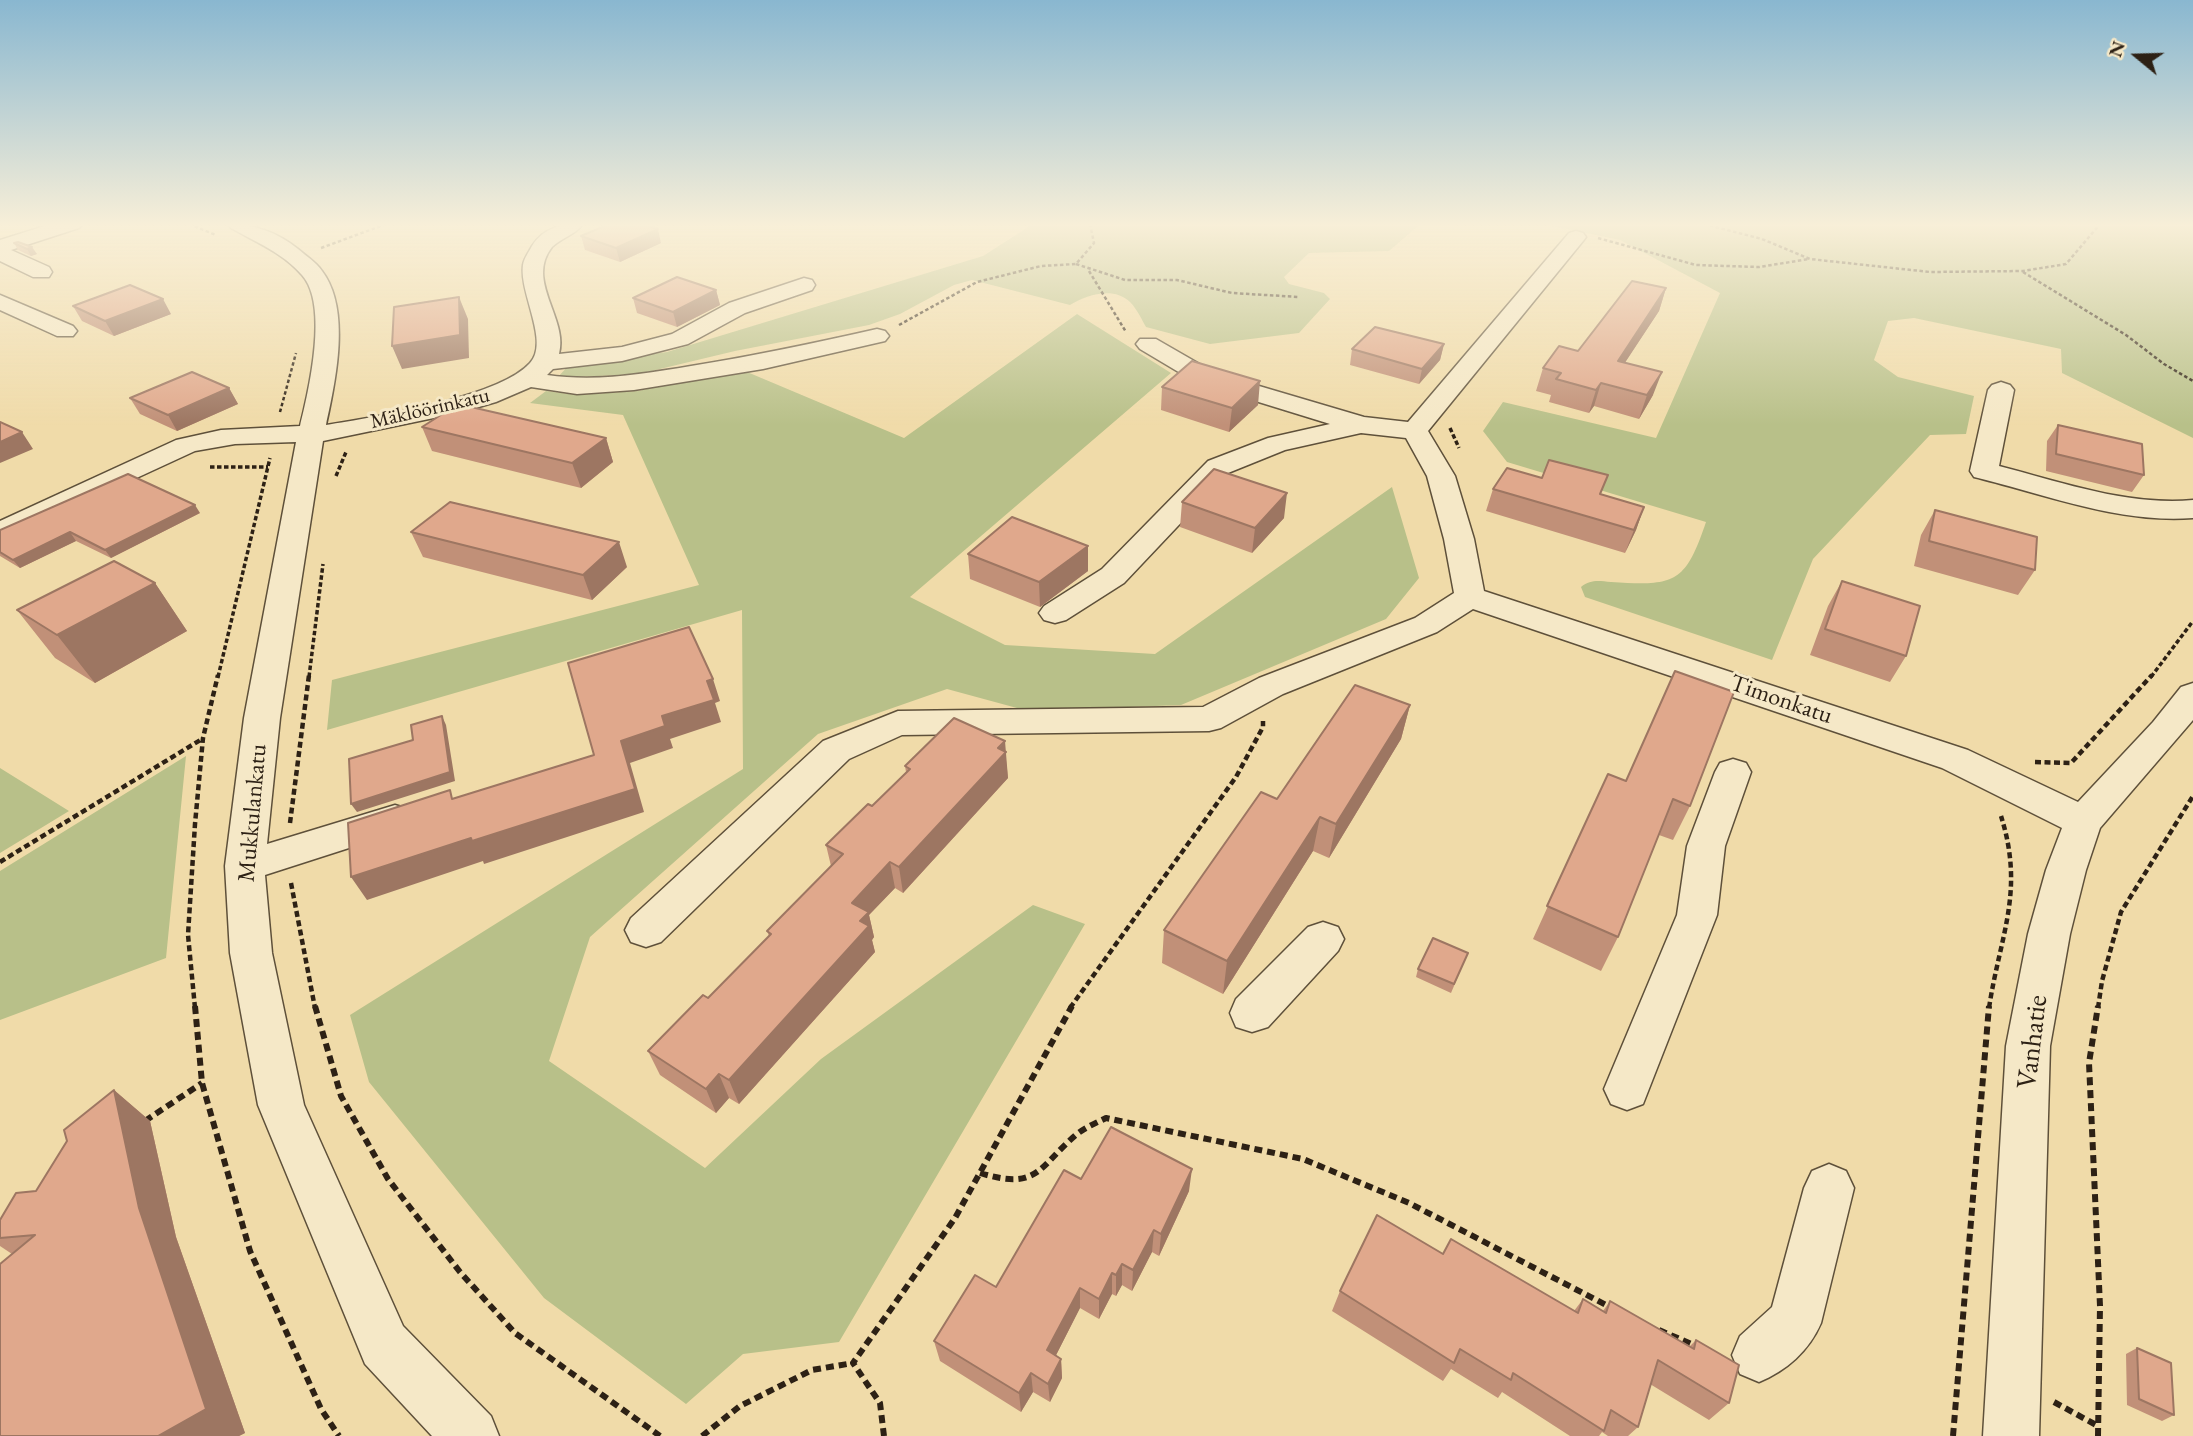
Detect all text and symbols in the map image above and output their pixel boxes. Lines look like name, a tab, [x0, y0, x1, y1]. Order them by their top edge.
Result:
north arrow	[2102, 21, 2172, 91]
text: N	[2102, 38, 2131, 60]
street label: Mäklöörinkatu	[368, 383, 492, 435]
street label: Timonkatu	[1726, 669, 1836, 731]
street label: Mukkulankatu	[233, 743, 273, 883]
street label: Vanhatie	[2011, 993, 2055, 1091]

